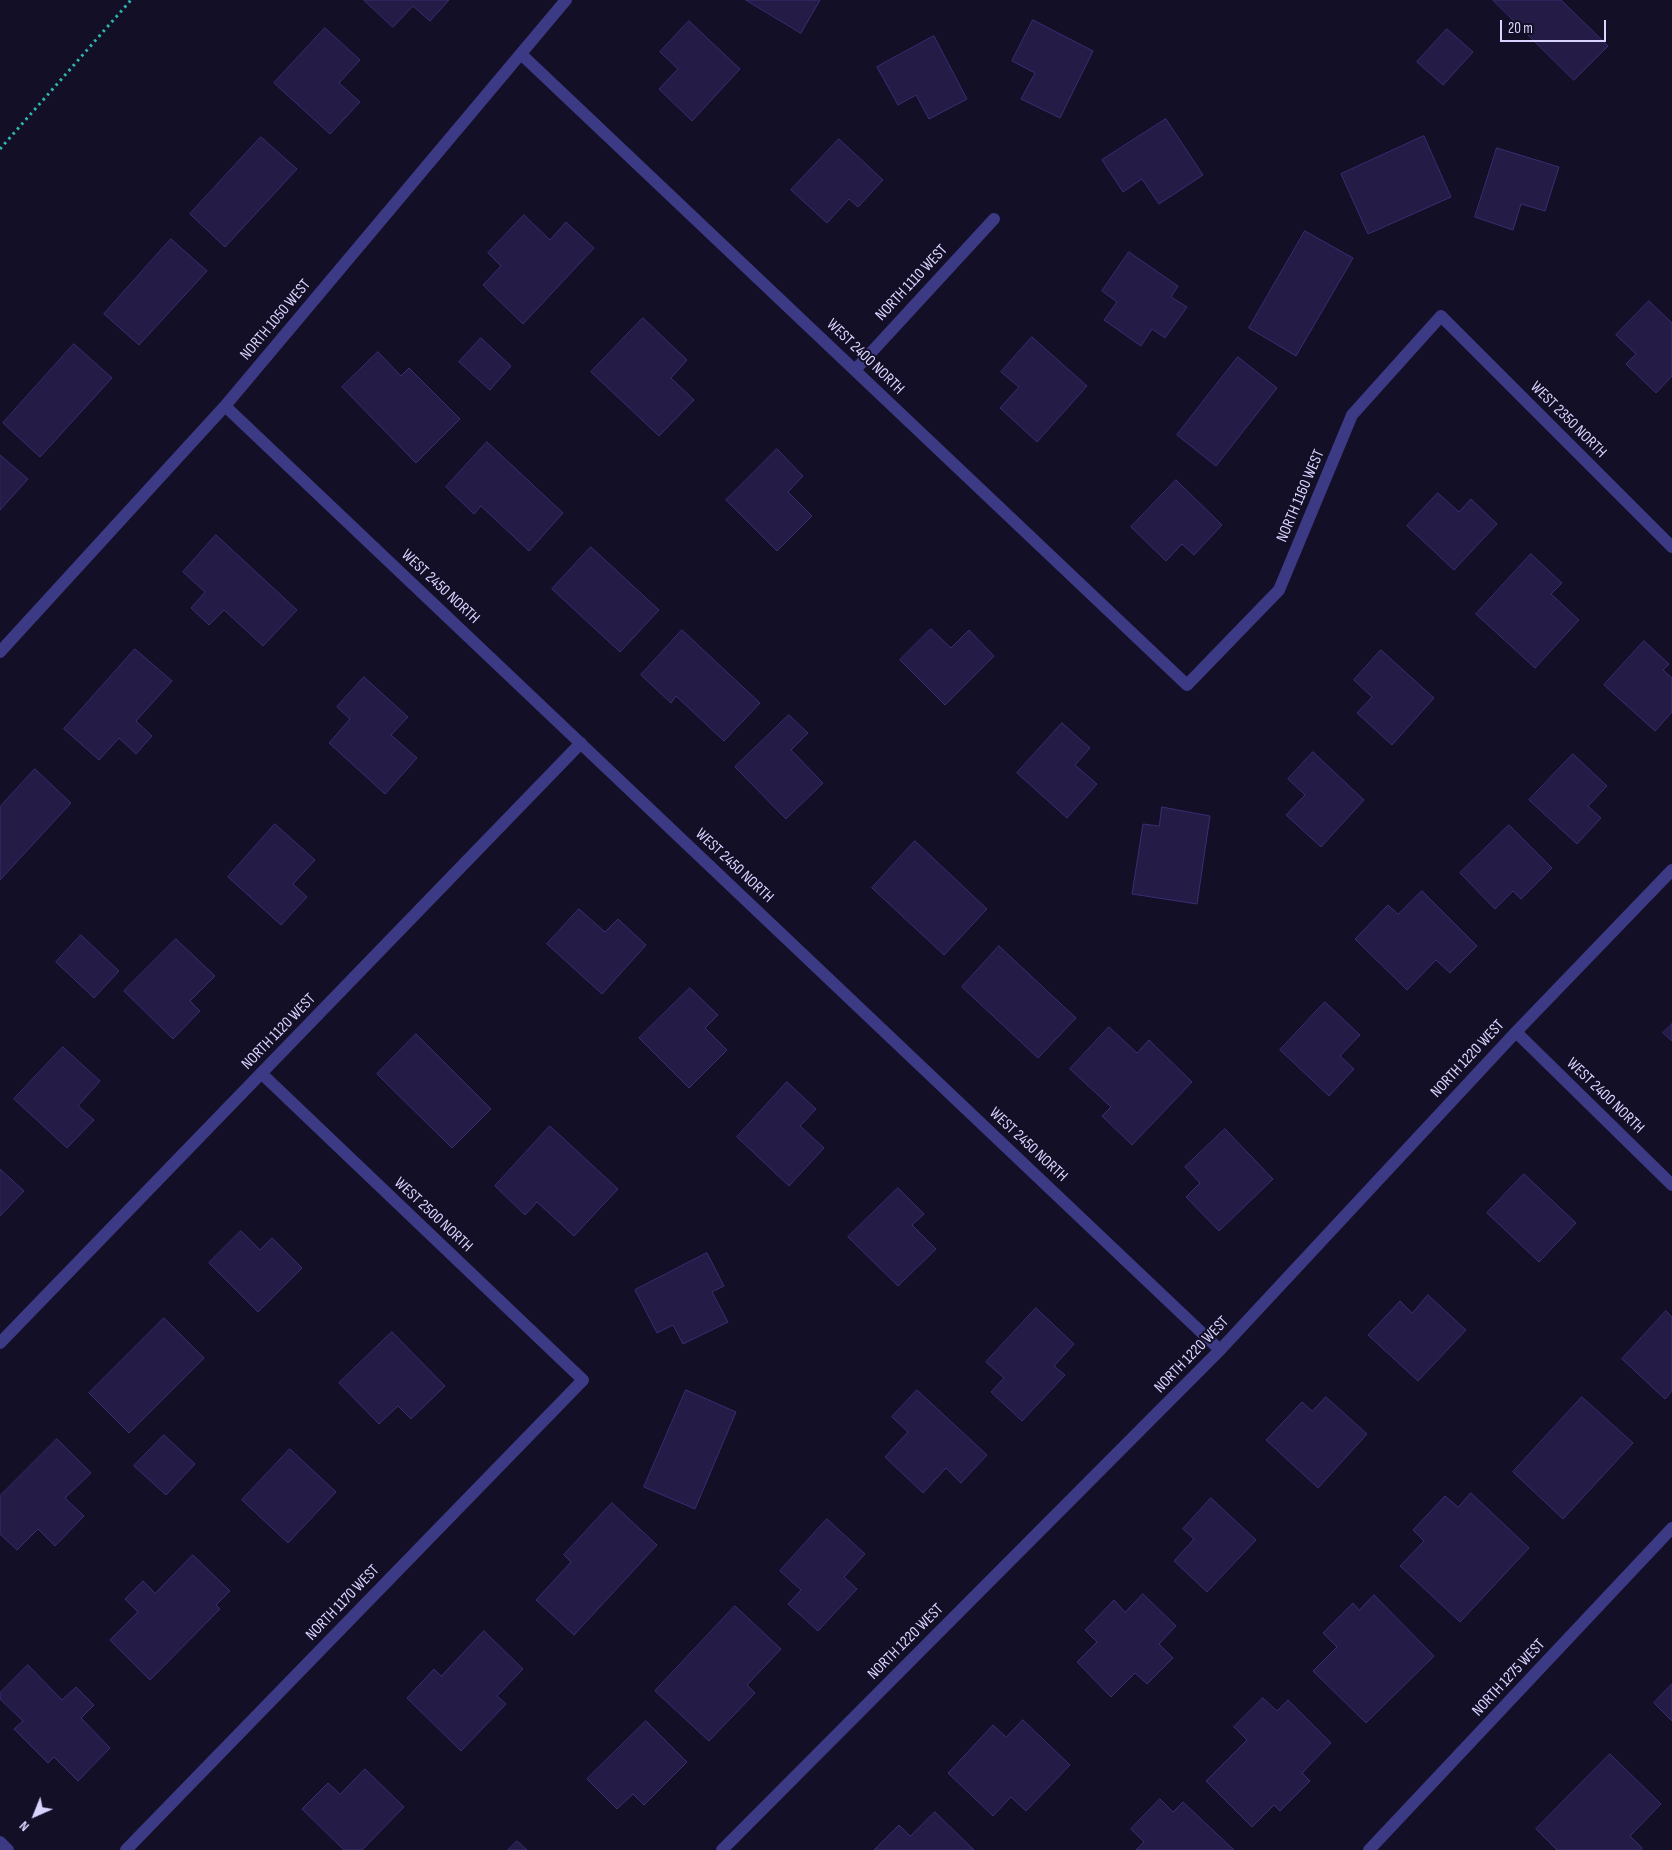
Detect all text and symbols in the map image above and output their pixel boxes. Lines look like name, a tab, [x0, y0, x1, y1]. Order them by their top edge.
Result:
scale bar	[1502, 10, 1608, 42]
text: 20 m	[1508, 19, 1533, 38]
street label: NORTH 1110 WEST	[872, 241, 952, 325]
street label: NORTH 1050 WEST	[237, 276, 315, 364]
street label: WEST 2400 NORTH	[822, 315, 908, 399]
street label: WEST 2350 NORTH	[1526, 378, 1610, 462]
street label: NORTH 1160 WEST	[1273, 447, 1329, 545]
street label: WEST 2450 NORTH	[397, 546, 483, 628]
street label: WEST 2450 NORTH	[691, 825, 777, 907]
street label: NORTH 1120 WEST	[238, 990, 320, 1074]
street label: NORTH 1220 WEST	[1427, 1016, 1509, 1102]
street label: WEST 2400 NORTH	[1562, 1054, 1648, 1138]
street label: WEST 2450 NORTH	[985, 1104, 1071, 1186]
street label: WEST 2500 NORTH	[390, 1174, 476, 1256]
street label: NORTH 1220 WEST	[1151, 1313, 1233, 1397]
street label: NORTH 1170 WEST	[302, 1561, 384, 1645]
street label: NORTH 1220 WEST	[864, 1600, 948, 1684]
street label: NORTH 1275 WEST	[1468, 1635, 1550, 1721]
north arrow	[10, 1790, 60, 1840]
text: N	[16, 1817, 33, 1835]

